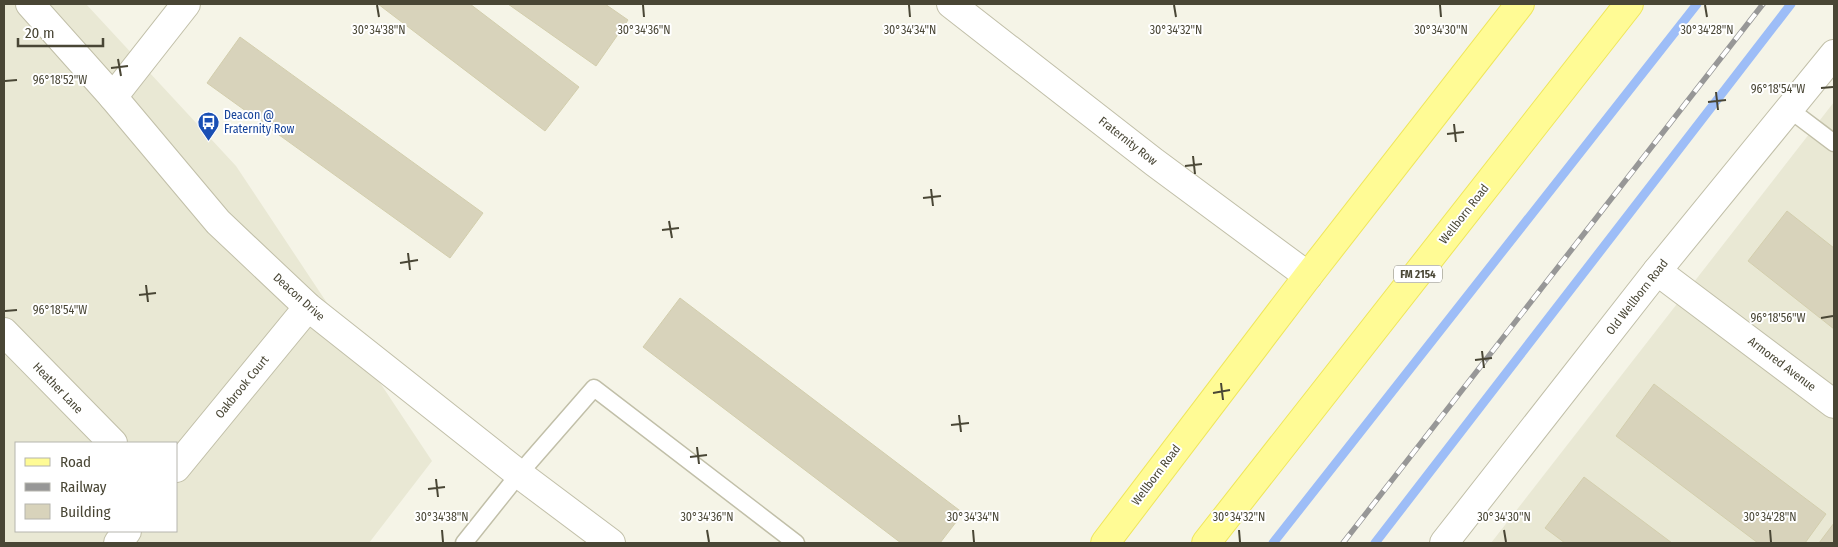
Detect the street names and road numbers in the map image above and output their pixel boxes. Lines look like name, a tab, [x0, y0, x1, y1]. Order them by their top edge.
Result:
street label: Fraternity Row	[1096, 114, 1160, 168]
street label: Wellborn Road	[1436, 181, 1492, 247]
street label: Old Wellborn Road	[1603, 256, 1671, 338]
road number: FM 2154	[1394, 266, 1442, 282]
street label: Deacon Drive	[270, 270, 328, 324]
street label: Armored Avenue	[1745, 334, 1819, 394]
street label: Oakbrook Court	[212, 353, 272, 421]
street label: Heather Lane	[30, 360, 86, 416]
street label: Wellborn Road	[1129, 442, 1183, 508]

